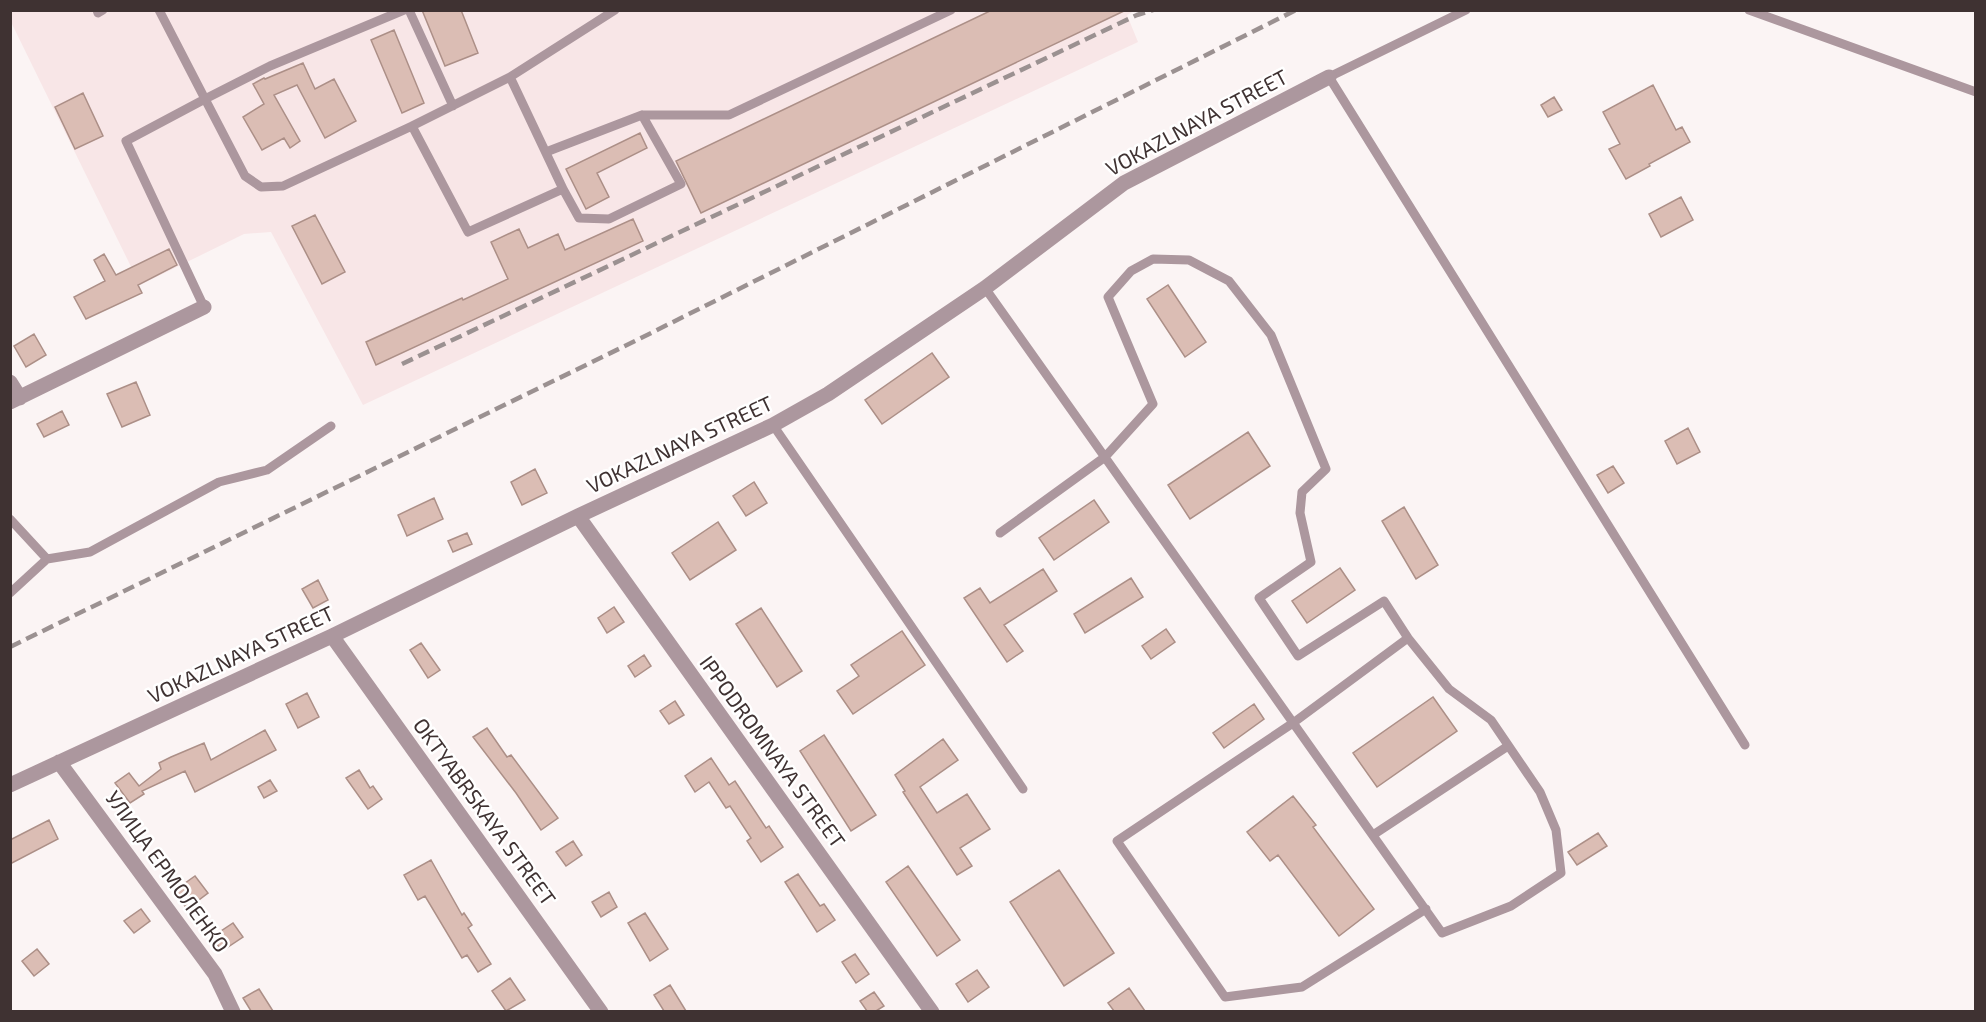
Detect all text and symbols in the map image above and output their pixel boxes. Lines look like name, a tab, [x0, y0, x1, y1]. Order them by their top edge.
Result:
street label: VOKAZLNAYA STREET	[1101, 63, 1291, 180]
street label: VOKAZLNAYA STREET	[582, 390, 776, 498]
street label: VOKAZLNAYA STREET	[143, 600, 337, 708]
street label: IPPODROMNAYA STREET	[695, 650, 851, 852]
street label: OKTYABRSKAYA STREET	[409, 713, 562, 910]
street label: УЛИЦА ЕРМОЛЕНКО	[101, 785, 235, 957]

